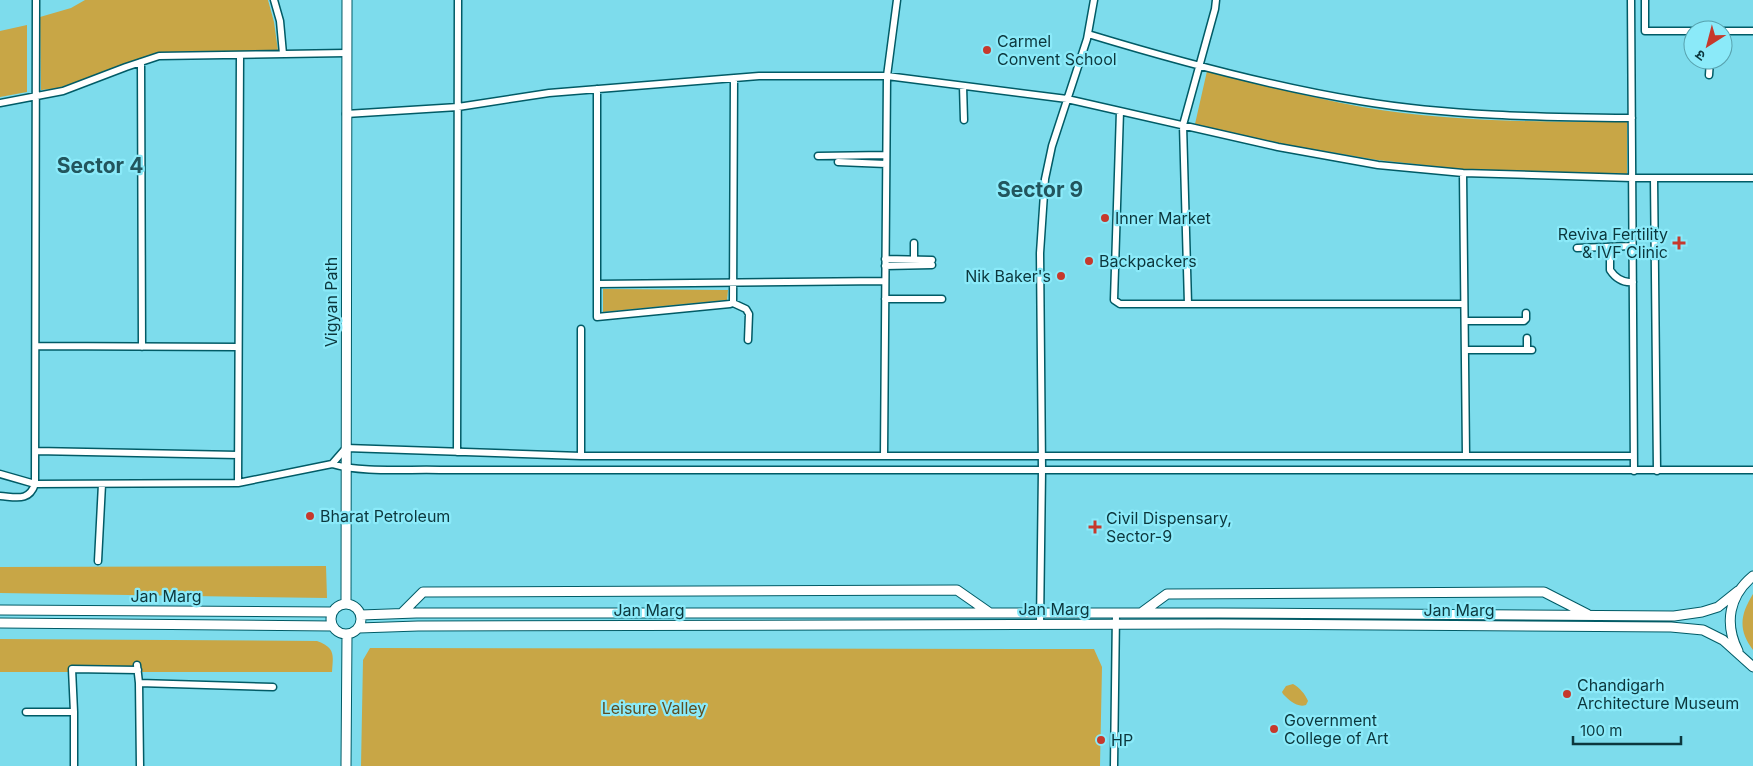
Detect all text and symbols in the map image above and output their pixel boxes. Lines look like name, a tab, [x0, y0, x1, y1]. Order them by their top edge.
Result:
north arrow	[1683, 20, 1733, 70]
place label: Carmel Convent School	[997, 31, 1117, 69]
marker: Carmel Convent School	[981, 44, 993, 56]
text: उ	[1691, 46, 1708, 65]
district label: Sector 4	[57, 153, 143, 178]
district label: Sector 9	[997, 177, 1083, 202]
place label: Inner Market	[1115, 208, 1211, 228]
marker: Inner Market	[1099, 212, 1111, 224]
place label: Reviva Fertility & IVF Clinic	[1558, 224, 1668, 262]
marker: Reviva Fertility & IVF Clinic	[1672, 236, 1686, 250]
place label: Backpackers	[1099, 251, 1197, 271]
marker: Backpackers	[1083, 255, 1095, 267]
street label: Vigyan Path	[321, 257, 341, 347]
place label: Nik Baker's	[965, 266, 1051, 286]
marker: Nik Baker's	[1055, 270, 1067, 282]
place label: Bharat Petroleum	[320, 506, 450, 526]
place label: Civil Dispensary, Sector-9	[1106, 508, 1232, 546]
marker: Bharat Petroleum	[304, 510, 316, 522]
marker: Civil Dispensary, Sector-9	[1088, 520, 1102, 534]
street label: Jan Marg	[130, 586, 202, 606]
street label: Jan Marg	[1018, 599, 1090, 619]
street label: Jan Marg	[613, 600, 685, 620]
street label: Jan Marg	[1423, 600, 1495, 620]
place label: Chandigarh Architecture Museum	[1577, 675, 1739, 713]
marker: Chandigarh Architecture Museum	[1561, 688, 1573, 700]
park label: Leisure Valley	[602, 698, 706, 718]
place label: Government College of Art	[1284, 710, 1389, 748]
scale bar	[1573, 714, 1680, 746]
text: 100 m	[1580, 721, 1622, 740]
marker: Government College of Art	[1268, 723, 1280, 735]
place label: HP	[1111, 730, 1133, 750]
marker: HP	[1095, 734, 1107, 746]

